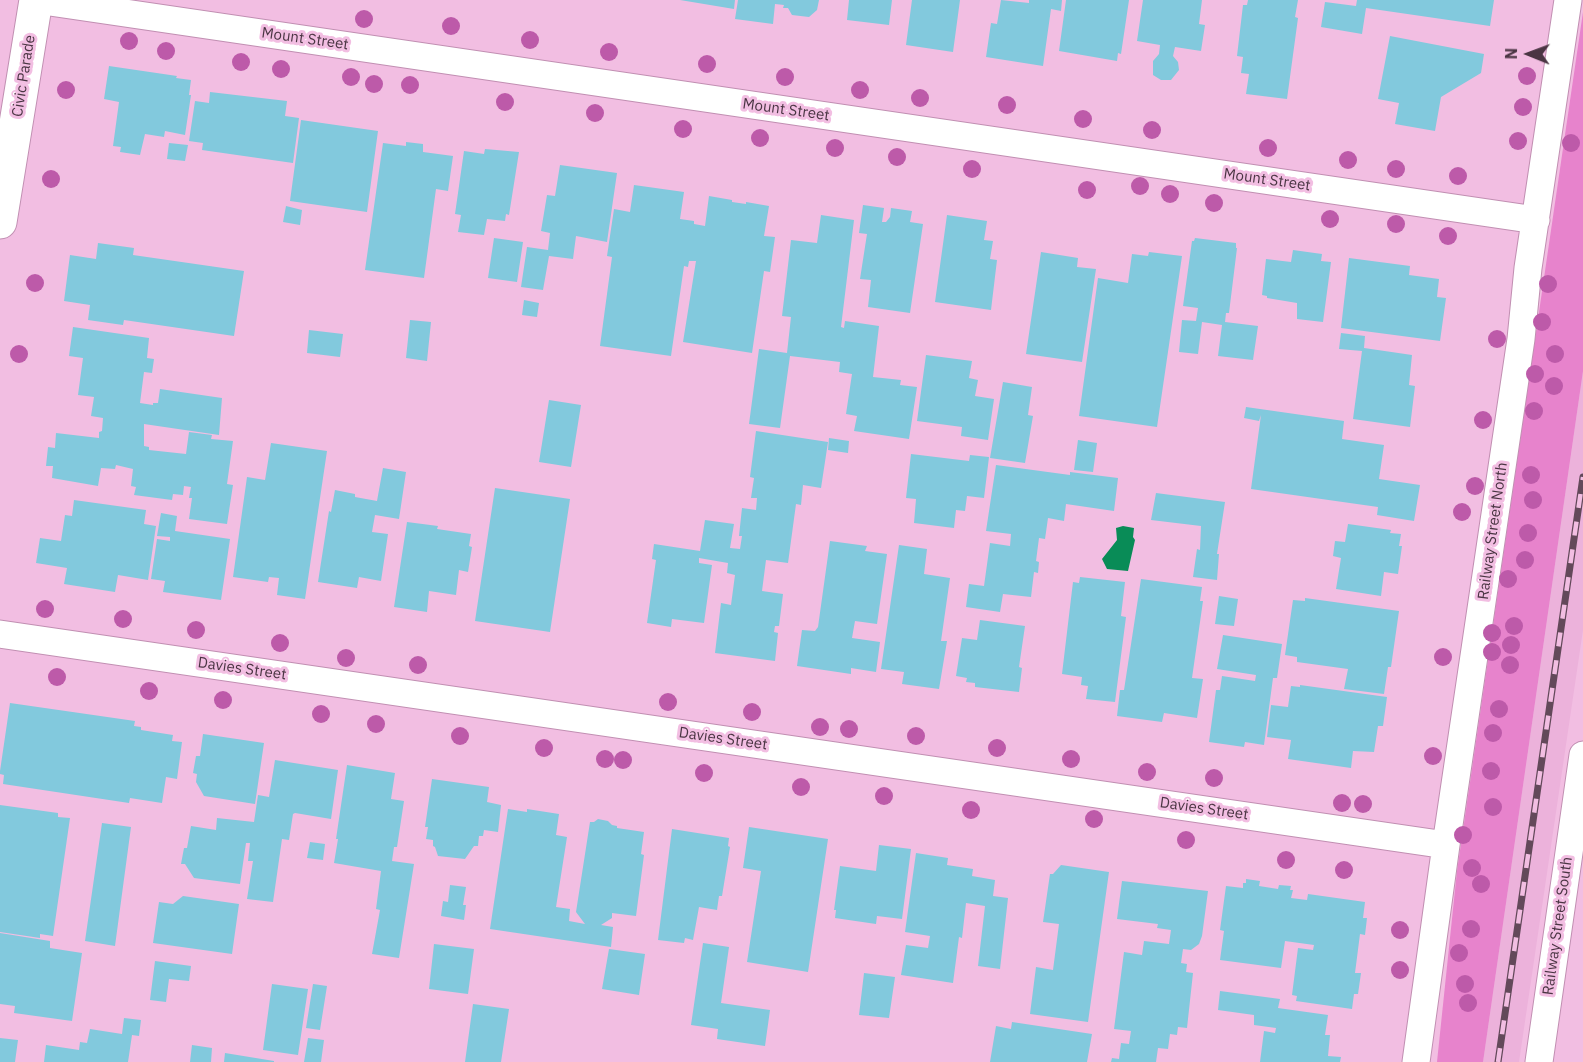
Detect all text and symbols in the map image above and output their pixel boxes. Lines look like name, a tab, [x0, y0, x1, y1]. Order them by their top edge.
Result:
street label: Mount Street	[260, 24, 350, 54]
north arrow	[1499, 24, 1559, 84]
street label: Civic Parade	[9, 34, 39, 118]
text: N	[1501, 48, 1521, 60]
street label: Mount Street	[741, 95, 831, 125]
street label: Mount Street	[1222, 165, 1312, 195]
street label: Railway Street North	[1474, 461, 1512, 601]
street label: Davies Street	[197, 654, 287, 684]
street label: Davies Street	[678, 724, 768, 754]
street label: Davies Street	[1159, 794, 1249, 824]
street label: Railway Street South	[1539, 856, 1577, 996]

